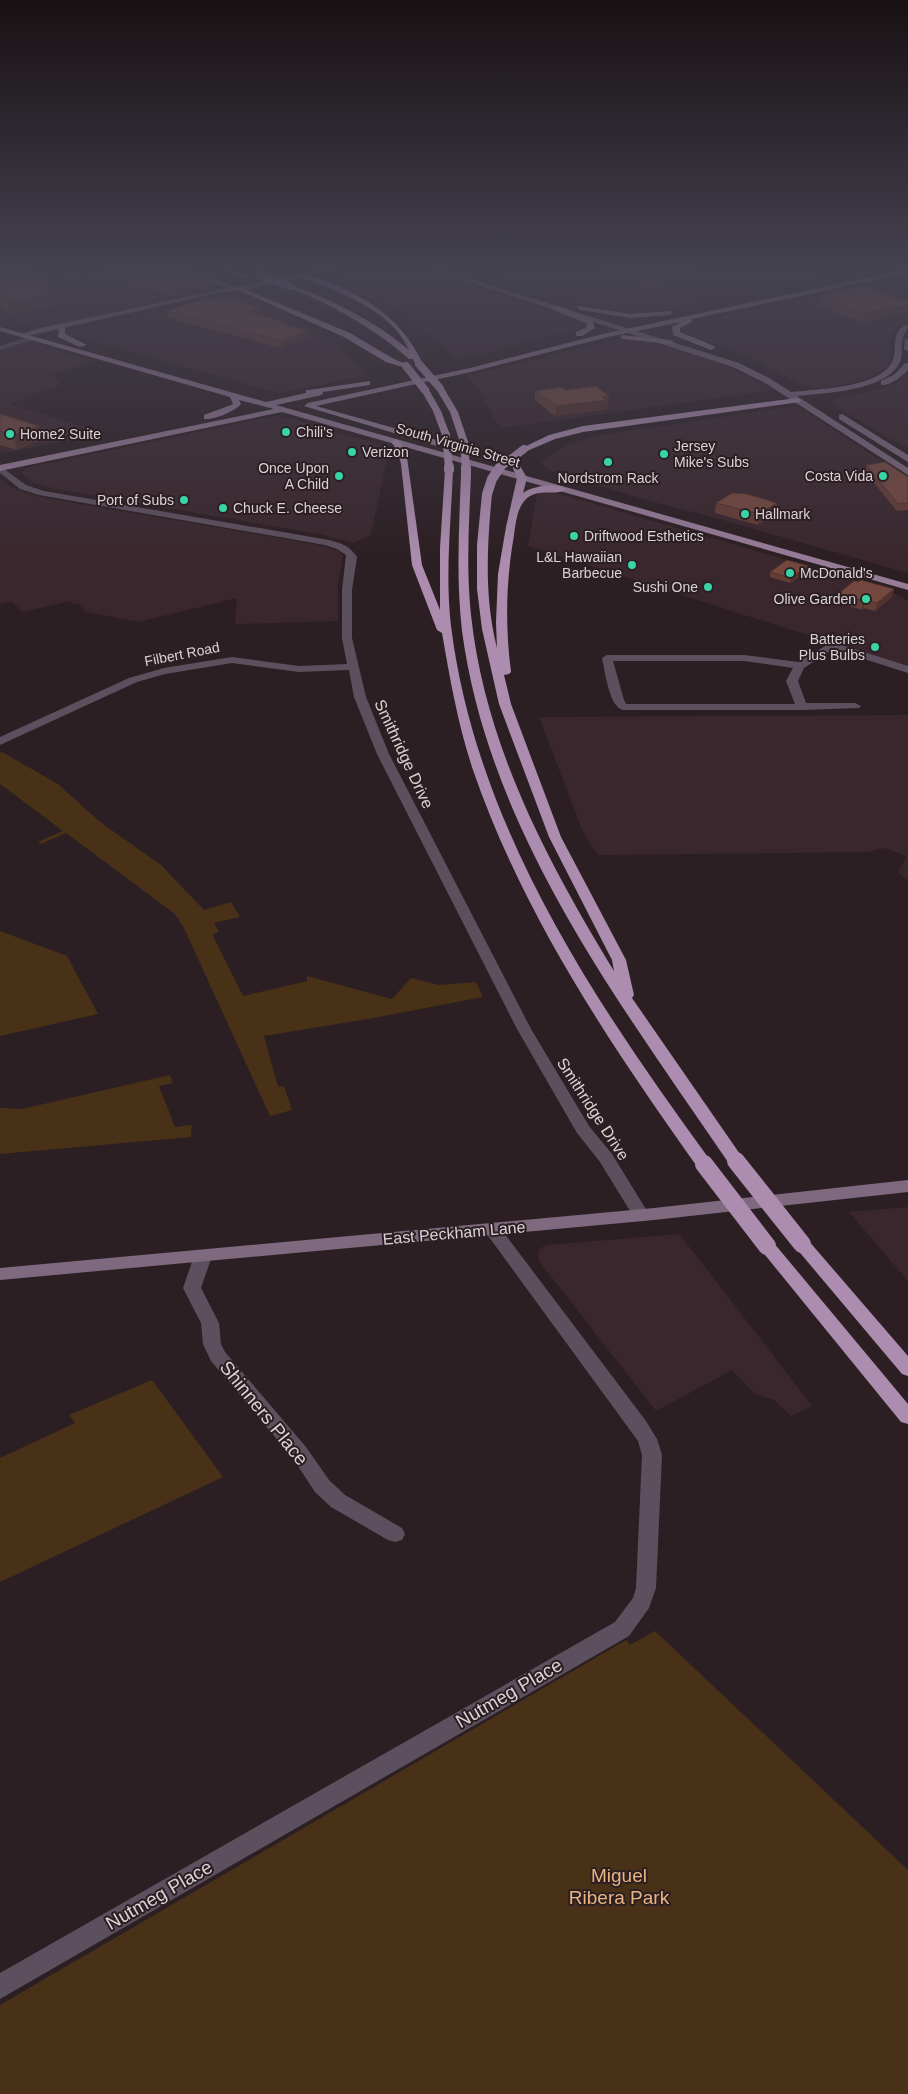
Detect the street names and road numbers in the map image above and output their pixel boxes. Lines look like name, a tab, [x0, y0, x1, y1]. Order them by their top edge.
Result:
street label: South Virginia Street	[394, 420, 522, 470]
street label: Filbert Road	[143, 639, 221, 669]
street label: Smithridge Drive	[371, 697, 437, 811]
street label: Smithridge Drive	[554, 1055, 632, 1163]
street label: East Peckham Lane	[382, 1218, 526, 1248]
street label: Shinners Place	[216, 1357, 312, 1469]
street label: Nutmeg Place	[452, 1654, 566, 1732]
street label: Nutmeg Place	[102, 1856, 216, 1934]

